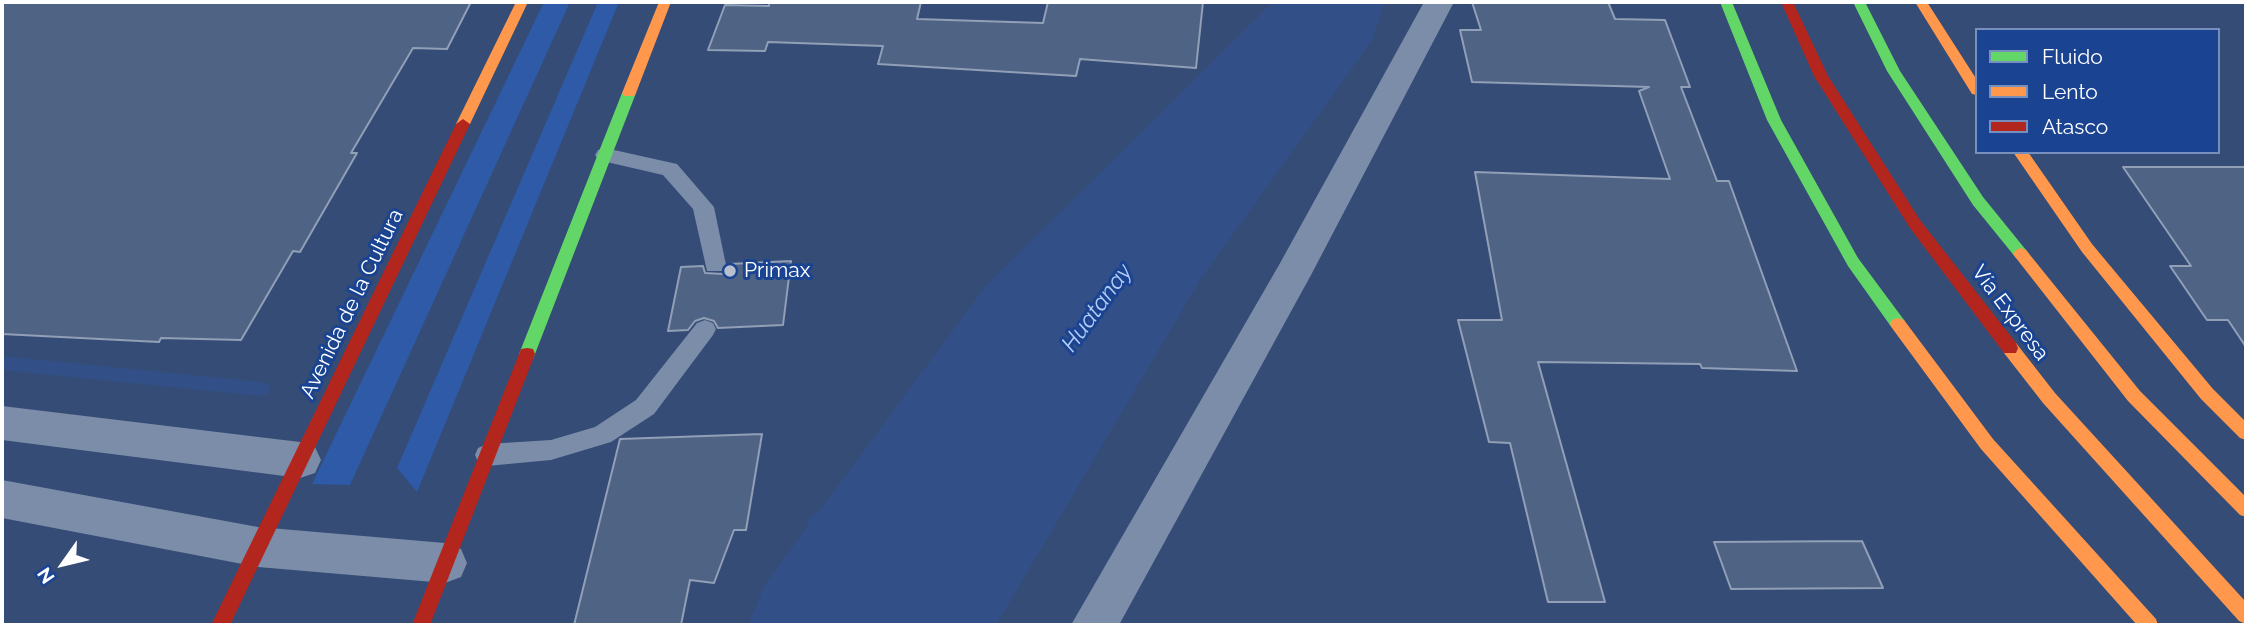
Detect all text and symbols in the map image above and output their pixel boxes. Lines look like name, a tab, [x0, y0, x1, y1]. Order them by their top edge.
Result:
legend	[1975, 28, 2220, 154]
text: Fluido	[2042, 44, 2103, 69]
text: Lento	[2042, 79, 2098, 104]
text: Atasco	[2042, 114, 2108, 139]
street label: Avenida de la Cultura	[295, 205, 409, 403]
place label: Primax	[744, 258, 810, 284]
water label: Huatanay	[1056, 259, 1138, 357]
street label: Vía Expresa	[1966, 260, 2054, 366]
marker: Primax	[722, 263, 738, 279]
north arrow	[28, 529, 98, 599]
text: N	[32, 564, 59, 588]

